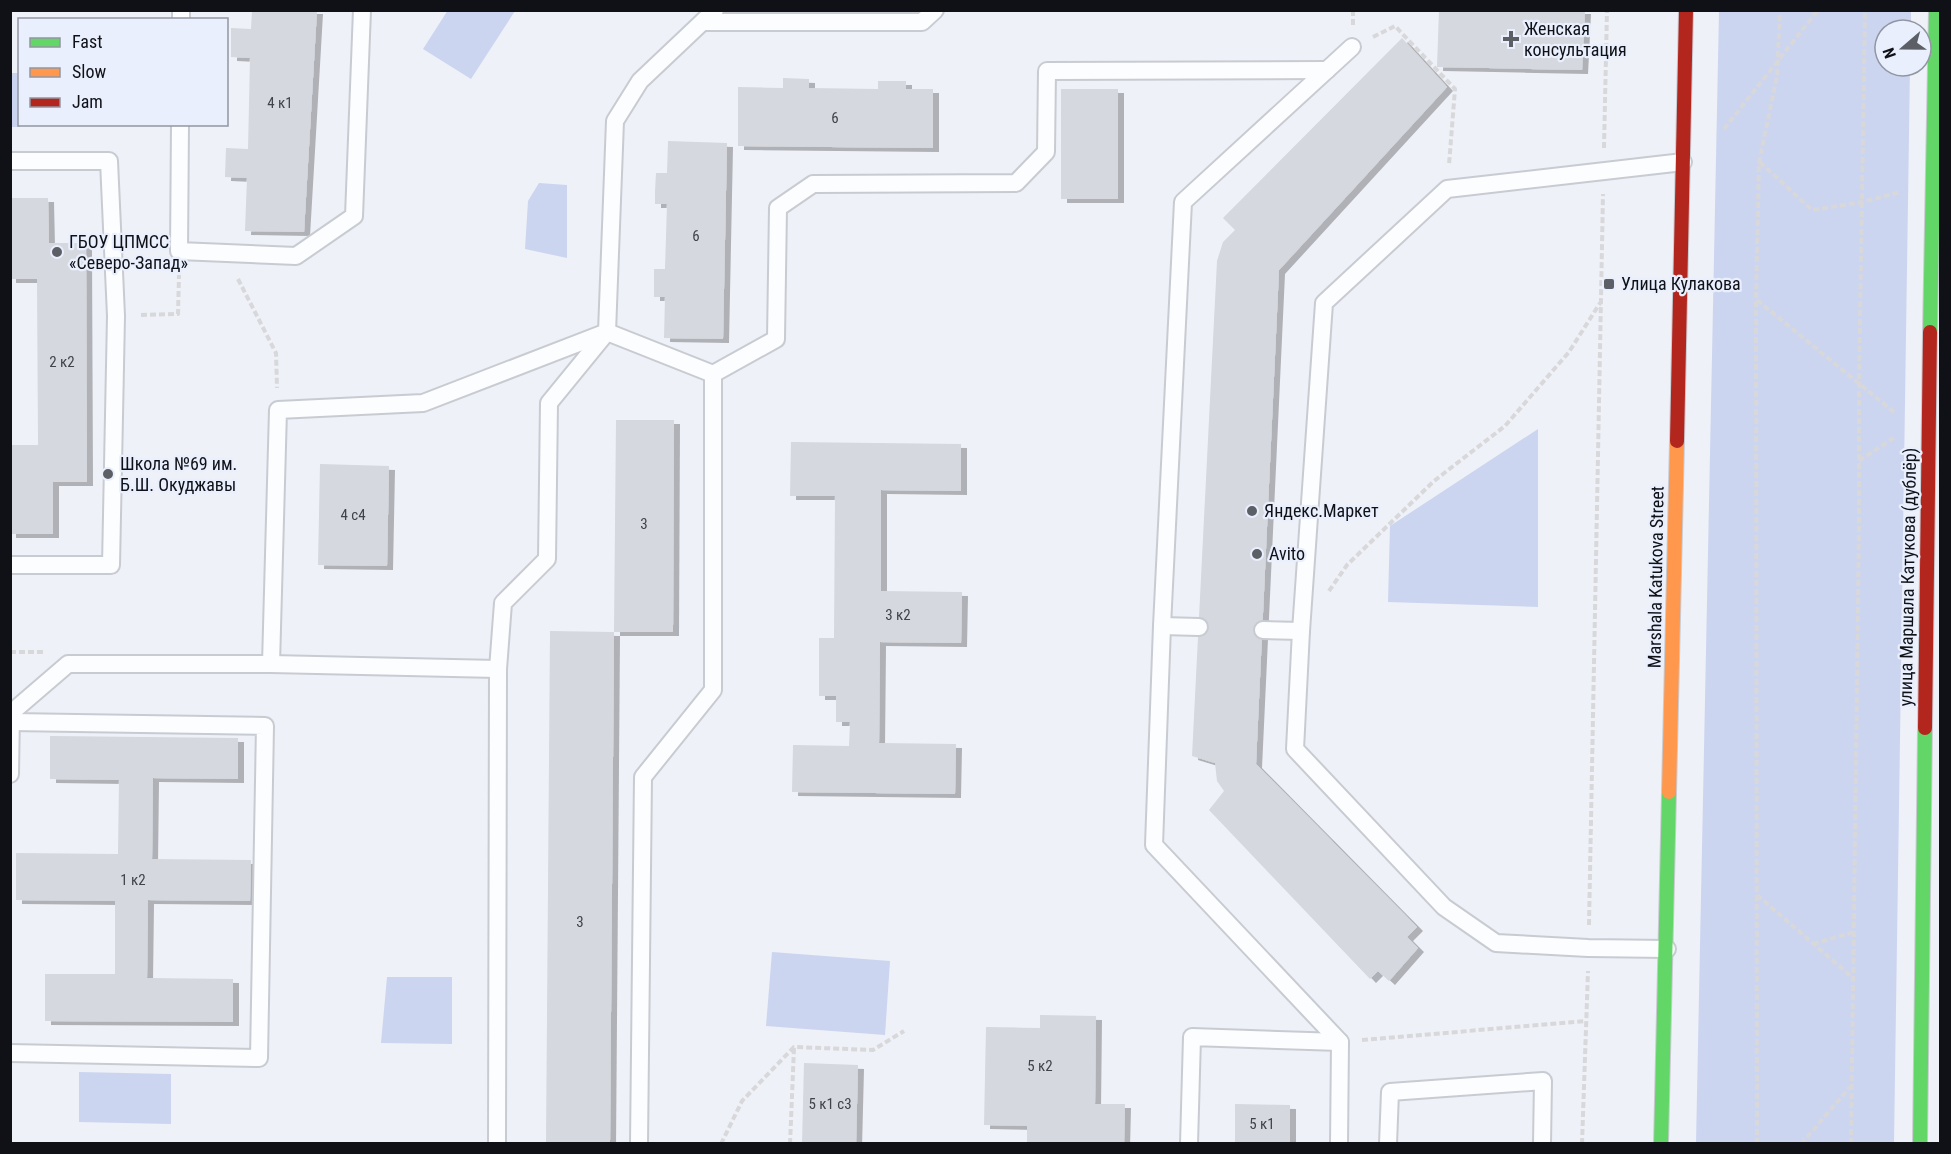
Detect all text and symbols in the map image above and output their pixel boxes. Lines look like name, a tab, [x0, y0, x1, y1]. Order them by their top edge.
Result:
legend	[18, 18, 228, 126]
place label: Женская консультация	[1524, 18, 1627, 60]
north arrow	[1873, 18, 1933, 78]
marker: Женская консультация	[1502, 30, 1520, 48]
text: Fast	[72, 31, 103, 52]
text: N	[1879, 45, 1900, 61]
text: Slow	[72, 61, 107, 82]
text: Jam	[72, 91, 103, 112]
house number: 4 к1	[267, 94, 293, 112]
house number: 6	[831, 109, 839, 127]
house number: 6	[692, 227, 700, 245]
place label: ГБОУ ЦПМСС «Северо-Запад»	[69, 231, 188, 273]
marker: ГБОУ ЦПМСС «Северо-Запад»	[50, 245, 64, 259]
place label: Улица Кулакова	[1621, 273, 1741, 294]
marker: Улица Кулакова	[1602, 277, 1616, 291]
house number: 2 к2	[49, 353, 75, 371]
street label: улица Маршала Катукова (дублёр)	[1895, 447, 1921, 707]
place label: Школа №69 им. Б.Ш. Окуджавы	[120, 453, 237, 495]
marker: Школа №69 им. Б.Ш. Окуджавы	[101, 467, 115, 481]
street label: Marshala Katukova Street	[1643, 486, 1668, 668]
place label: Яндекс.Маркет	[1264, 500, 1379, 521]
marker: Яндекс.Маркет	[1245, 504, 1259, 518]
house number: 4 с4	[340, 506, 366, 524]
house number: 3	[640, 515, 648, 533]
place label: Avito	[1269, 543, 1305, 564]
marker: Avito	[1250, 547, 1264, 561]
house number: 3 к2	[885, 606, 911, 624]
house number: 1 к2	[120, 871, 146, 889]
house number: 3	[576, 913, 584, 931]
house number: 5 к2	[1027, 1057, 1053, 1075]
house number: 5 к1 с3	[808, 1095, 852, 1113]
house number: 5 к1	[1249, 1115, 1275, 1133]

